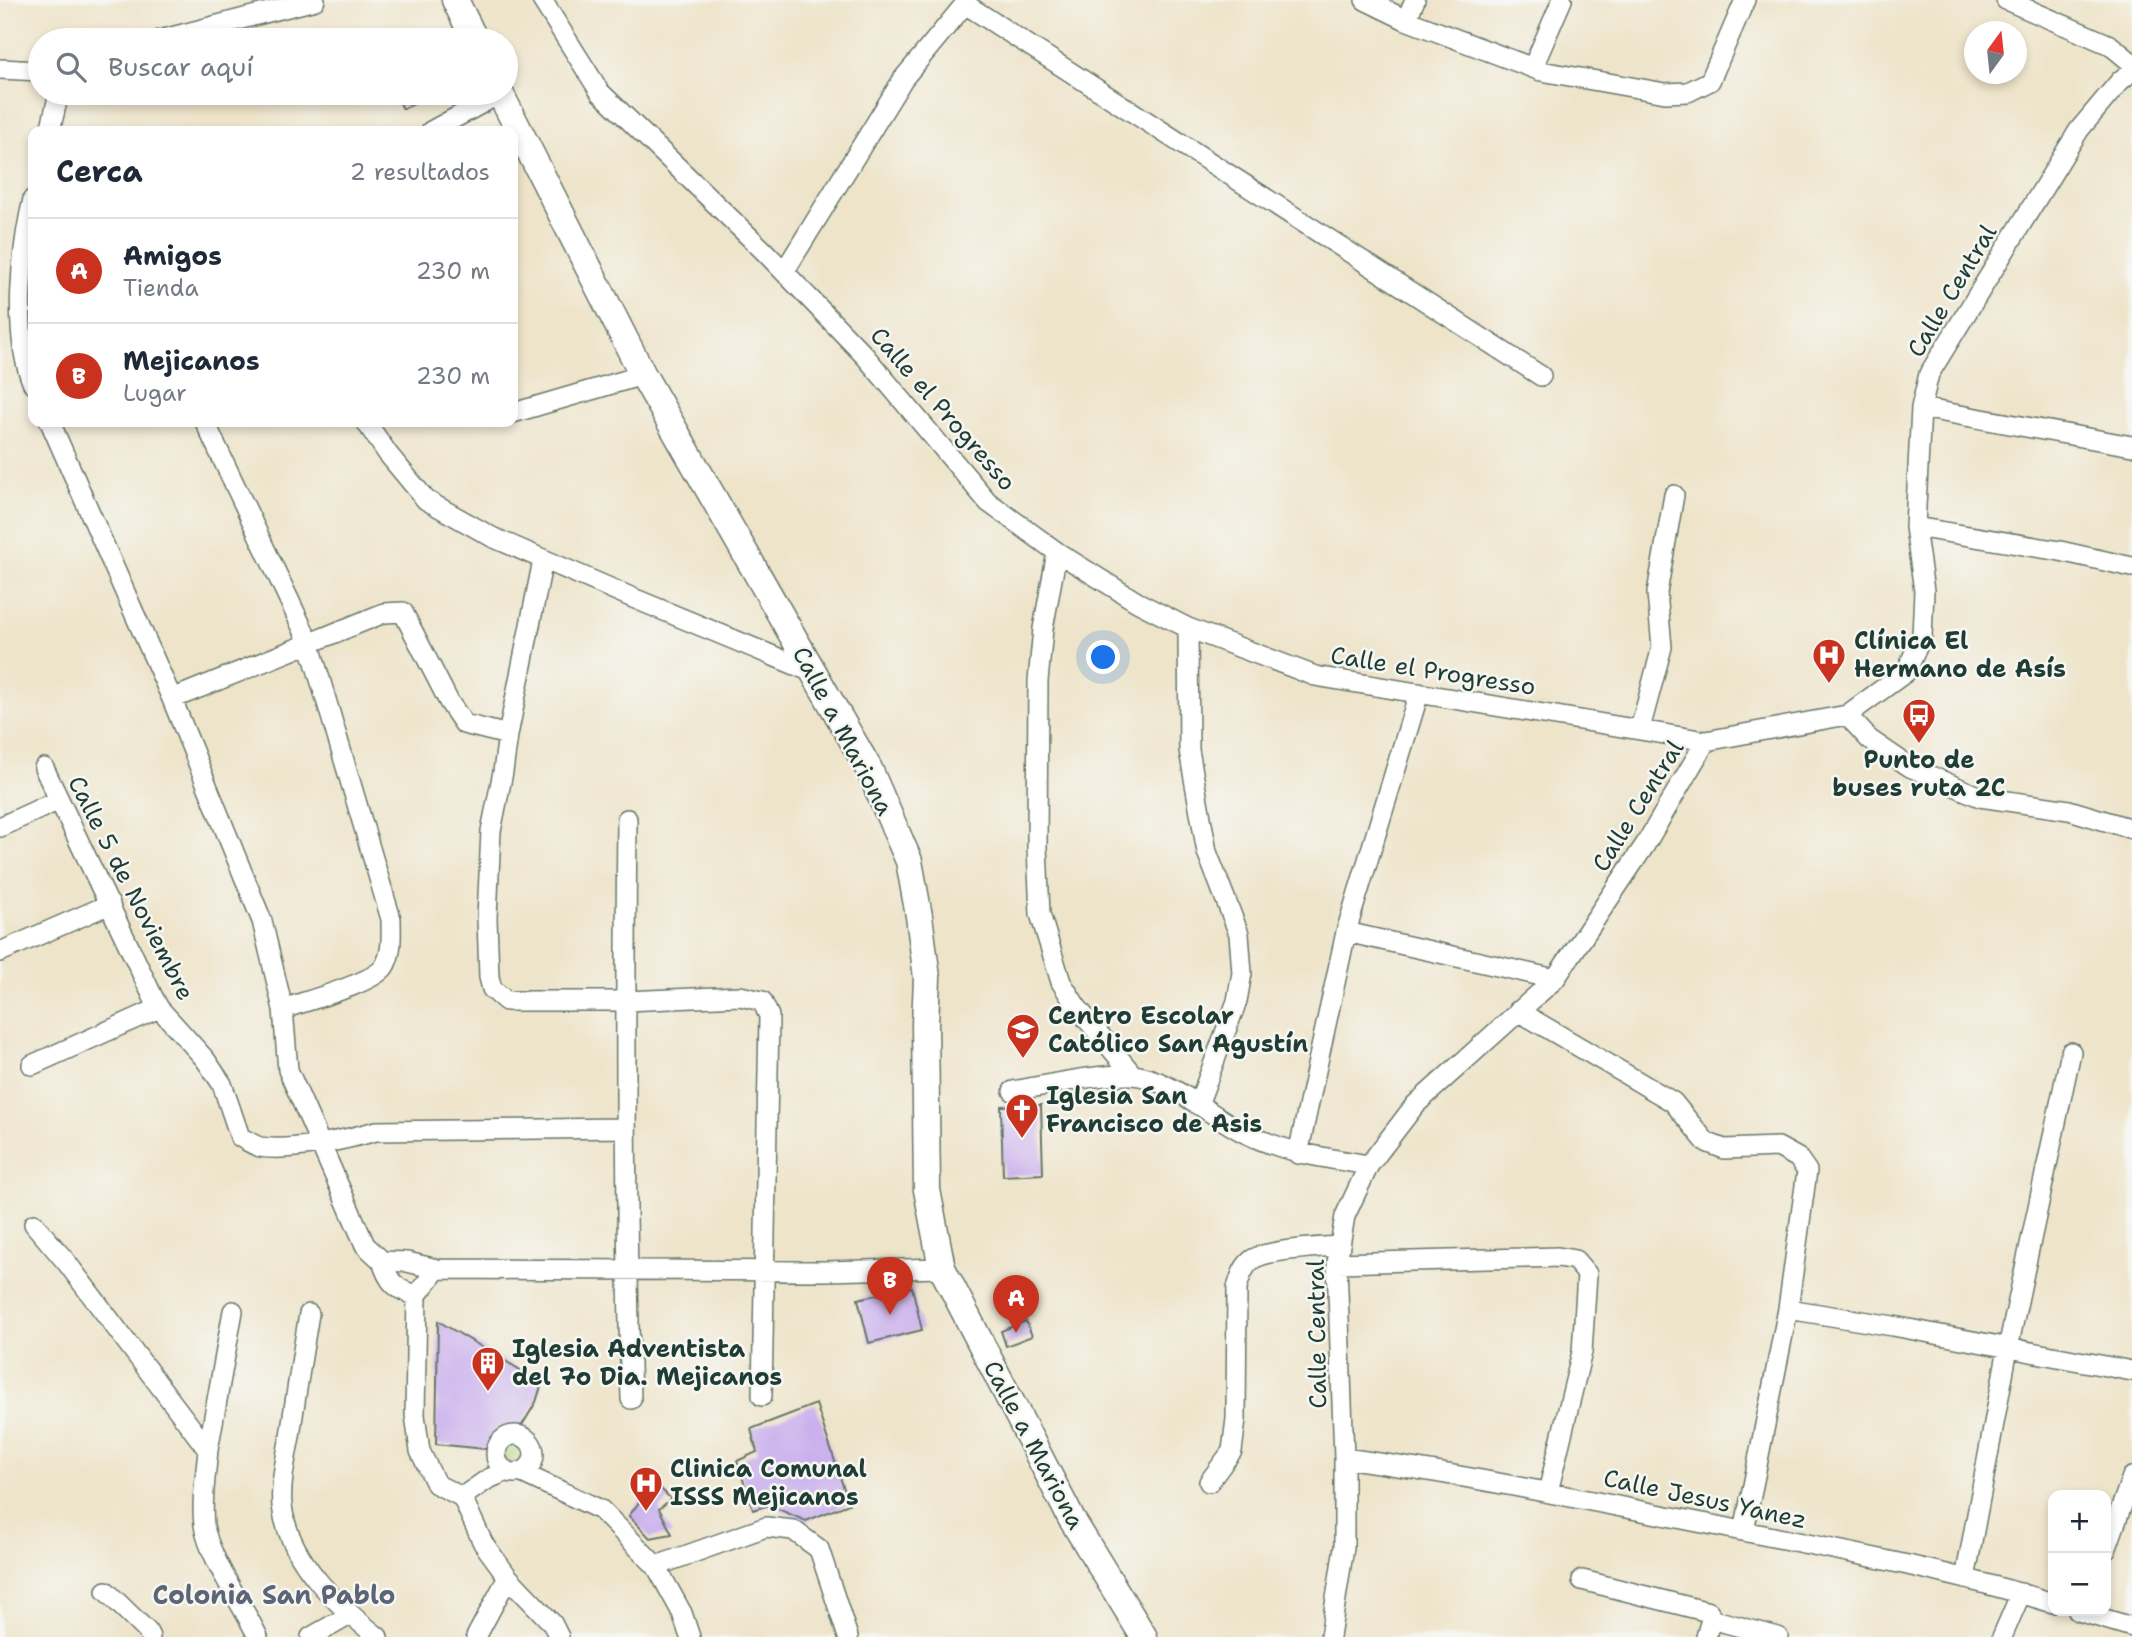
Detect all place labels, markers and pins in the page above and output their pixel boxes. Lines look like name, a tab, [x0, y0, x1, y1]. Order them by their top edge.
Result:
place label: Clínica El Hermano de Asís	[1854, 625, 2066, 685]
hospital icon: Clínica El Hermano de Asís	[1810, 636, 1848, 685]
bus stop icon: Punto de buses ruta 2C	[1900, 696, 1938, 745]
place label: Punto de buses ruta 2C	[1833, 744, 2005, 804]
place label: Centro Escolar Católico San Agustín	[1048, 1000, 1308, 1060]
school or university icon: Centro Escolar Católico San Agustín	[1004, 1011, 1042, 1060]
place label: Iglesia San Francisco de Asis	[1046, 1080, 1262, 1140]
church icon: Iglesia San Francisco de Asis	[1003, 1091, 1041, 1140]
pin: B	[867, 1257, 913, 1315]
pin: A	[993, 1275, 1039, 1333]
place label: Iglesia Adventista del 7o Dia. Mejicanos	[512, 1333, 782, 1393]
building icon: Iglesia Adventista del 7o Dia. Mejicanos	[469, 1344, 507, 1393]
place label: Clinica Comunal ISSS Mejicanos	[670, 1453, 867, 1513]
hospital icon: Clinica Comunal ISSS Mejicanos	[627, 1464, 665, 1513]

